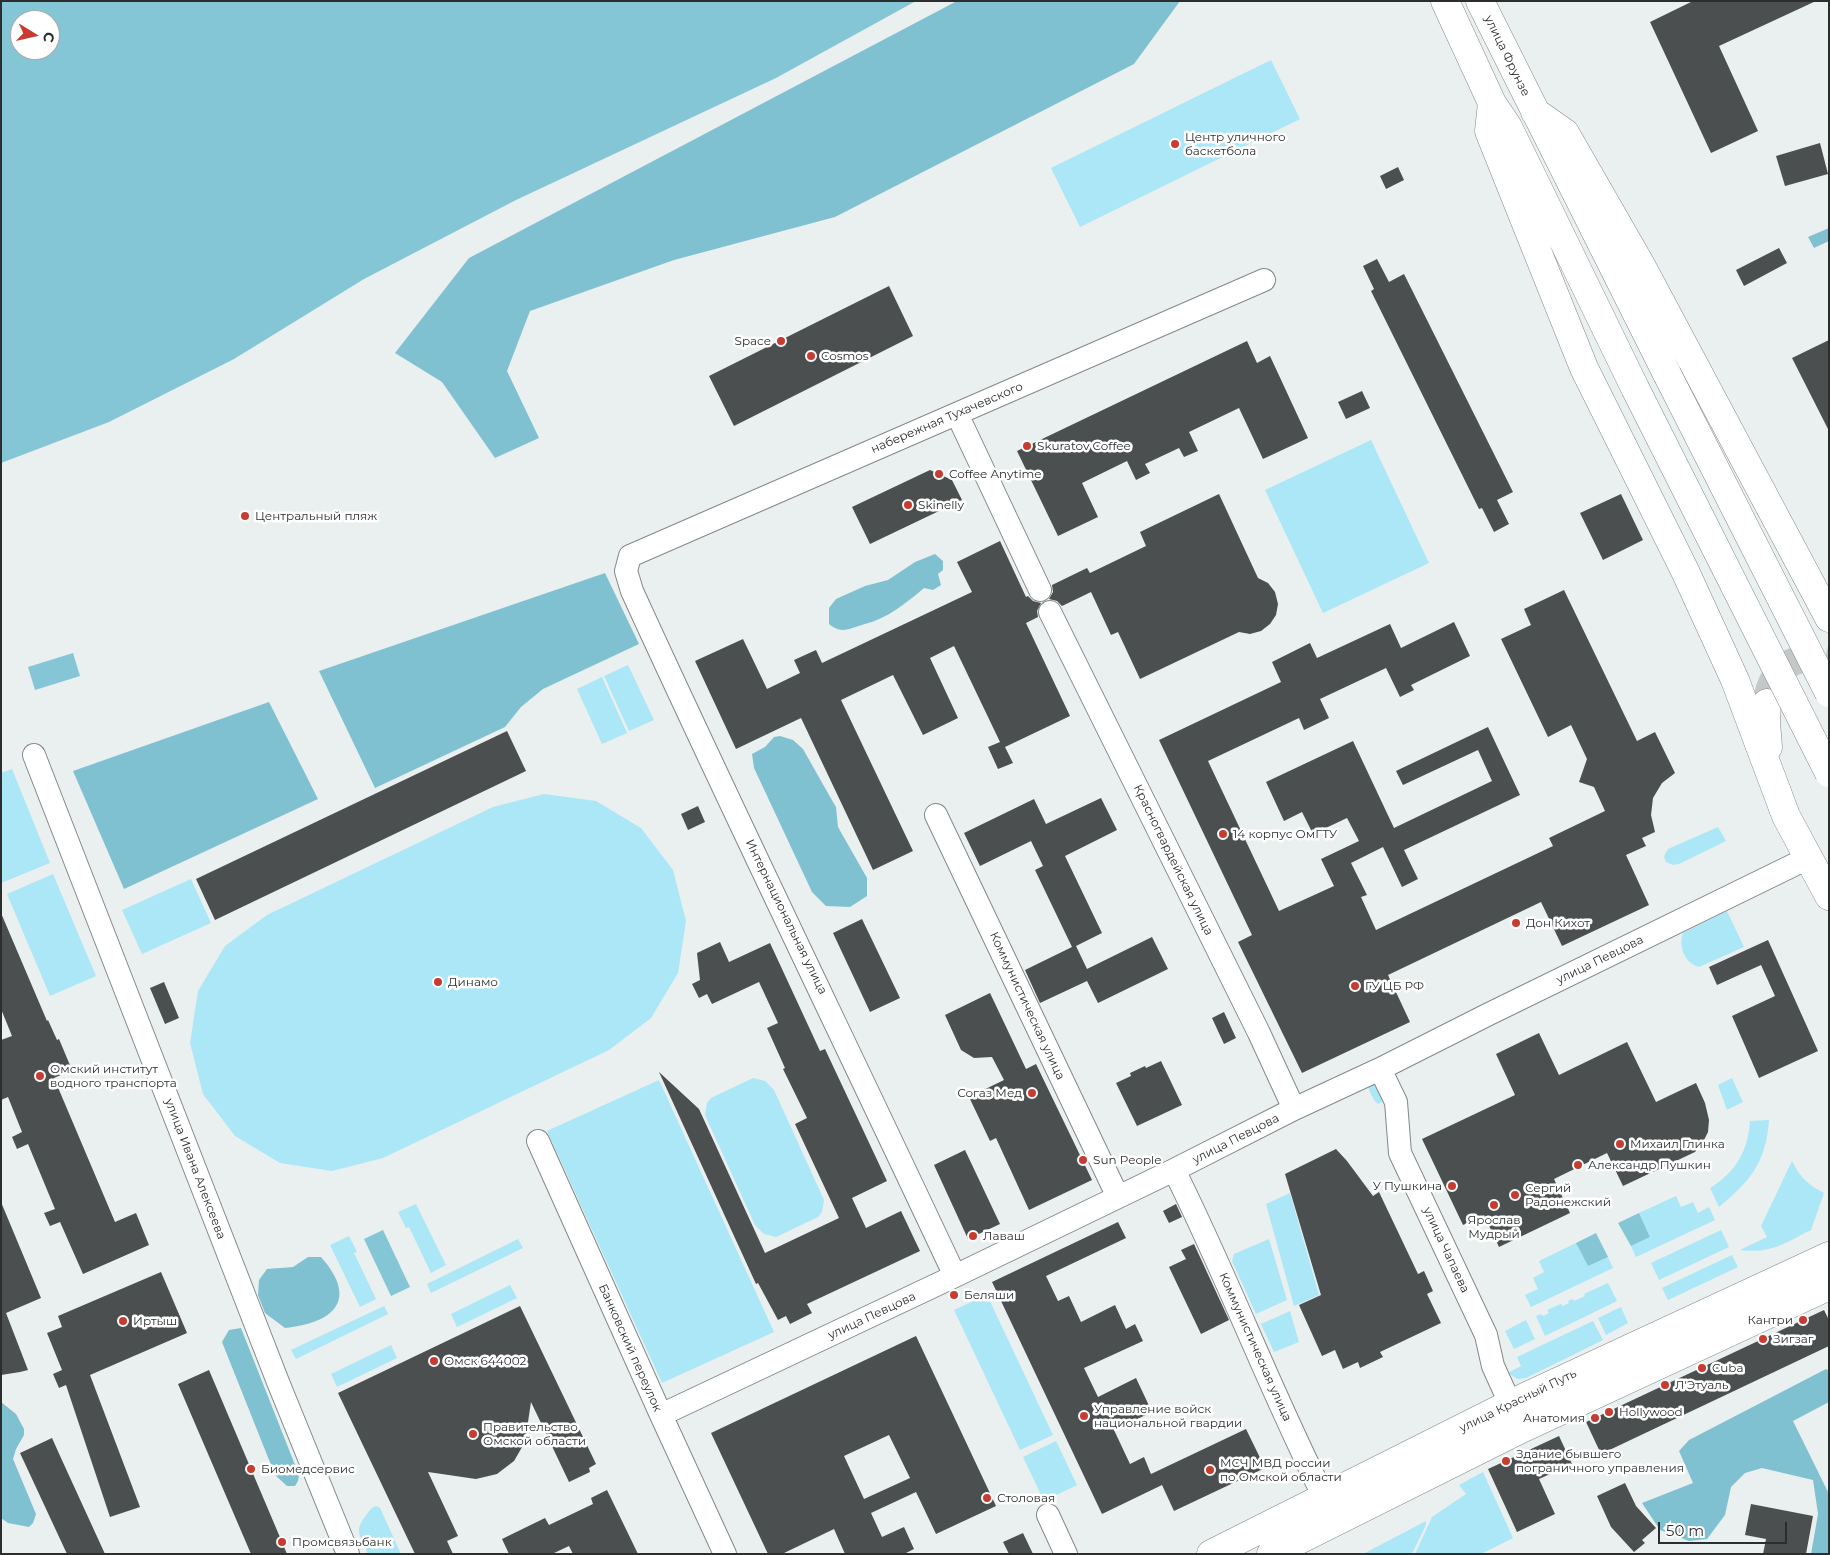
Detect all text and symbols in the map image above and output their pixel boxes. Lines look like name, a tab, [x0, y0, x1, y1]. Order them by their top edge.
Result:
north arrow	[10, 10, 60, 60]
street label: улица Фрунзе	[1481, 13, 1533, 99]
text: С	[39, 31, 59, 44]
place label: Центр уличного баскетбола	[1185, 130, 1286, 158]
marker: Центр уличного баскетбола	[1169, 138, 1181, 150]
place label: Space	[735, 334, 771, 348]
marker: Space	[775, 335, 787, 347]
place label: Cosmos	[821, 349, 869, 363]
marker: Cosmos	[805, 350, 817, 362]
street label: набережная Тухачевского	[869, 379, 1025, 457]
place label: Skuratov Coffee	[1037, 439, 1131, 453]
marker: Skuratov Coffee	[1021, 440, 1033, 452]
place label: Coffee Anytime	[949, 467, 1042, 481]
marker: Coffee Anytime	[933, 468, 945, 480]
place label: Skinelly	[918, 498, 964, 512]
marker: Skinelly	[902, 499, 914, 511]
place label: Центральный пляж	[255, 509, 377, 523]
marker: Центральный пляж	[239, 510, 251, 522]
street label: Красногвардейская улица	[1130, 782, 1216, 938]
place label: 14 корпус ОмГТУ	[1233, 827, 1337, 841]
marker: 14 корпус ОмГТУ	[1217, 828, 1229, 840]
street label: Интернациональная улица	[742, 837, 830, 997]
place label: Дон Кихот	[1526, 916, 1590, 930]
marker: Дон Кихот	[1510, 917, 1522, 929]
street label: Коммунистическая улица	[986, 930, 1068, 1082]
street label: улица Певцова	[1554, 933, 1646, 987]
place label: Динамо	[448, 975, 498, 989]
marker: Динамо	[432, 976, 444, 988]
place label: ГУ ЦБ РФ	[1365, 979, 1424, 993]
marker: ГУ ЦБ РФ	[1349, 980, 1361, 992]
place label: Омский институт водного транспорта	[50, 1062, 177, 1090]
marker: Омский институт водного транспорта	[34, 1070, 46, 1082]
place label: Согаз Мед	[957, 1086, 1022, 1100]
marker: Согаз Мед	[1026, 1087, 1038, 1099]
street label: улица Ивана Алексеева	[161, 1097, 229, 1241]
street label: улица Певцова	[1190, 1111, 1282, 1167]
place label: Михаил Глинка	[1630, 1137, 1725, 1151]
marker: Михаил Глинка	[1614, 1138, 1626, 1150]
place label: Sun People	[1093, 1153, 1162, 1167]
marker: Sun People	[1077, 1154, 1089, 1166]
place label: Александр Пушкин	[1588, 1158, 1711, 1172]
marker: Александр Пушкин	[1572, 1159, 1584, 1171]
place label: У Пушкина	[1373, 1179, 1442, 1193]
marker: У Пушкина	[1446, 1180, 1458, 1192]
place label: Сергий Радонежский	[1525, 1181, 1611, 1209]
marker: Сергий Радонежский	[1509, 1189, 1521, 1201]
marker: Ярослав Мудрый	[1488, 1199, 1500, 1211]
street label: улица Чапаева	[1420, 1205, 1472, 1295]
place label: Ярослав Мудрый	[1467, 1213, 1521, 1241]
place label: Лаваш	[983, 1229, 1025, 1243]
marker: Лаваш	[967, 1230, 979, 1242]
street label: Коммунистическая улица	[1216, 1270, 1294, 1424]
street label: Банковский переулок	[595, 1282, 665, 1414]
place label: Беляши	[964, 1288, 1014, 1302]
street label: улица Певцова	[826, 1289, 918, 1343]
marker: Беляши	[948, 1289, 960, 1301]
place label: Кантри	[1748, 1313, 1793, 1327]
place label: Иртыш	[133, 1314, 177, 1328]
marker: Кантри	[1797, 1314, 1809, 1326]
marker: Иртыш	[117, 1315, 129, 1327]
place label: Зигзаг	[1773, 1332, 1814, 1346]
marker: Зигзаг	[1757, 1333, 1769, 1345]
place label: Омск 644002	[444, 1354, 526, 1368]
marker: Омск 644002	[428, 1355, 440, 1367]
place label: Cuba	[1712, 1361, 1744, 1375]
marker: Cuba	[1696, 1362, 1708, 1374]
street label: улица Красный Путь	[1457, 1366, 1579, 1436]
place label: Л'Этуаль	[1675, 1378, 1729, 1392]
marker: Л'Этуаль	[1659, 1379, 1671, 1391]
place label: Управление войск национальной гвардии	[1094, 1402, 1242, 1430]
place label: Hollywood	[1619, 1405, 1683, 1419]
marker: Hollywood	[1603, 1406, 1615, 1418]
marker: Управление войск национальной гвардии	[1078, 1410, 1090, 1422]
place label: Анатомия	[1523, 1411, 1585, 1425]
marker: Анатомия	[1589, 1412, 1601, 1424]
place label: Правительство Омской области	[483, 1420, 586, 1448]
marker: Правительство Омской области	[467, 1428, 479, 1440]
place label: Здание бывшего пограничного управления	[1516, 1447, 1684, 1475]
marker: Здание бывшего пограничного управления	[1500, 1455, 1512, 1467]
place label: МСЧ МВД россии по Омской области	[1220, 1456, 1342, 1484]
place label: Биомедсервис	[261, 1462, 355, 1476]
marker: Биомедсервис	[245, 1463, 257, 1475]
marker: МСЧ МВД россии по Омской области	[1204, 1464, 1216, 1476]
place label: Столовая	[997, 1491, 1055, 1505]
marker: Столовая	[981, 1492, 993, 1504]
scale bar	[1660, 1512, 1789, 1544]
text: 50 m	[1666, 1521, 1704, 1540]
place label: Промсвязьбанк	[292, 1535, 392, 1549]
marker: Промсвязьбанк	[276, 1536, 288, 1548]

